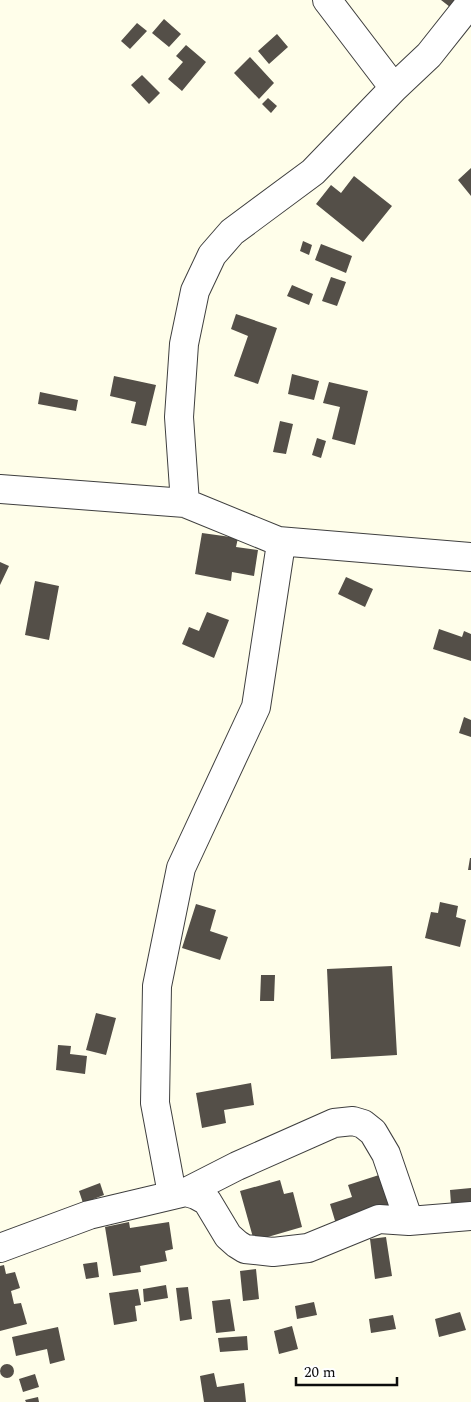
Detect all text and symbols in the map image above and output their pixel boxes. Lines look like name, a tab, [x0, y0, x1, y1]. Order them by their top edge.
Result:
scale bar	[296, 1354, 397, 1386]
text: 20 m	[304, 1361, 336, 1384]

